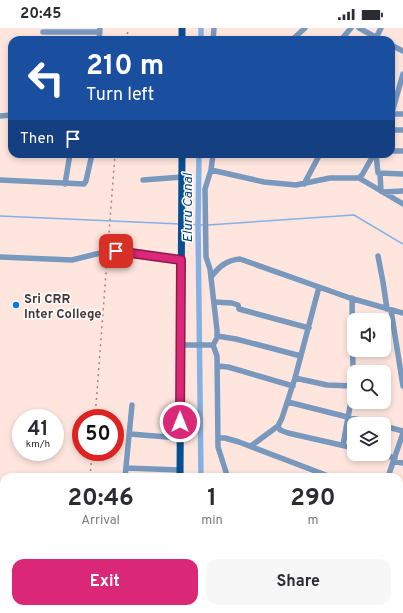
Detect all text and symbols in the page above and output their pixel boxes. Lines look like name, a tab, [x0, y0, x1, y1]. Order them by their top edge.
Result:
text: 20:45	[20, 5, 61, 24]
text: 210 m	[86, 49, 164, 85]
icon: left	[20, 52, 72, 104]
text: Turn left	[86, 84, 154, 107]
icon: arrive	[62, 128, 84, 150]
text: Then	[20, 130, 54, 149]
water label: Eluru Canal	[180, 172, 197, 243]
pin	[99, 234, 133, 268]
icon: arrive	[105, 240, 127, 262]
place label: Sri CRR Inter College	[24, 292, 102, 323]
marker: Sri CRR Inter College	[11, 300, 21, 310]
map controls	[347, 313, 391, 461]
button: sound	[347, 313, 391, 357]
button: search	[347, 365, 391, 409]
position arrow	[159, 401, 201, 443]
speed limit sign: 50	[72, 409, 124, 461]
text: 41	[28, 417, 48, 443]
button: layers	[347, 417, 391, 461]
text: km/h	[26, 438, 50, 451]
text: 20:46	[67, 484, 134, 514]
text: 1	[207, 484, 217, 514]
text: 290	[290, 484, 336, 514]
text: Arrival	[81, 513, 120, 529]
text: min	[201, 513, 223, 529]
text: m	[307, 513, 318, 529]
button: Exit	[12, 559, 198, 605]
button: Share	[206, 559, 391, 605]

